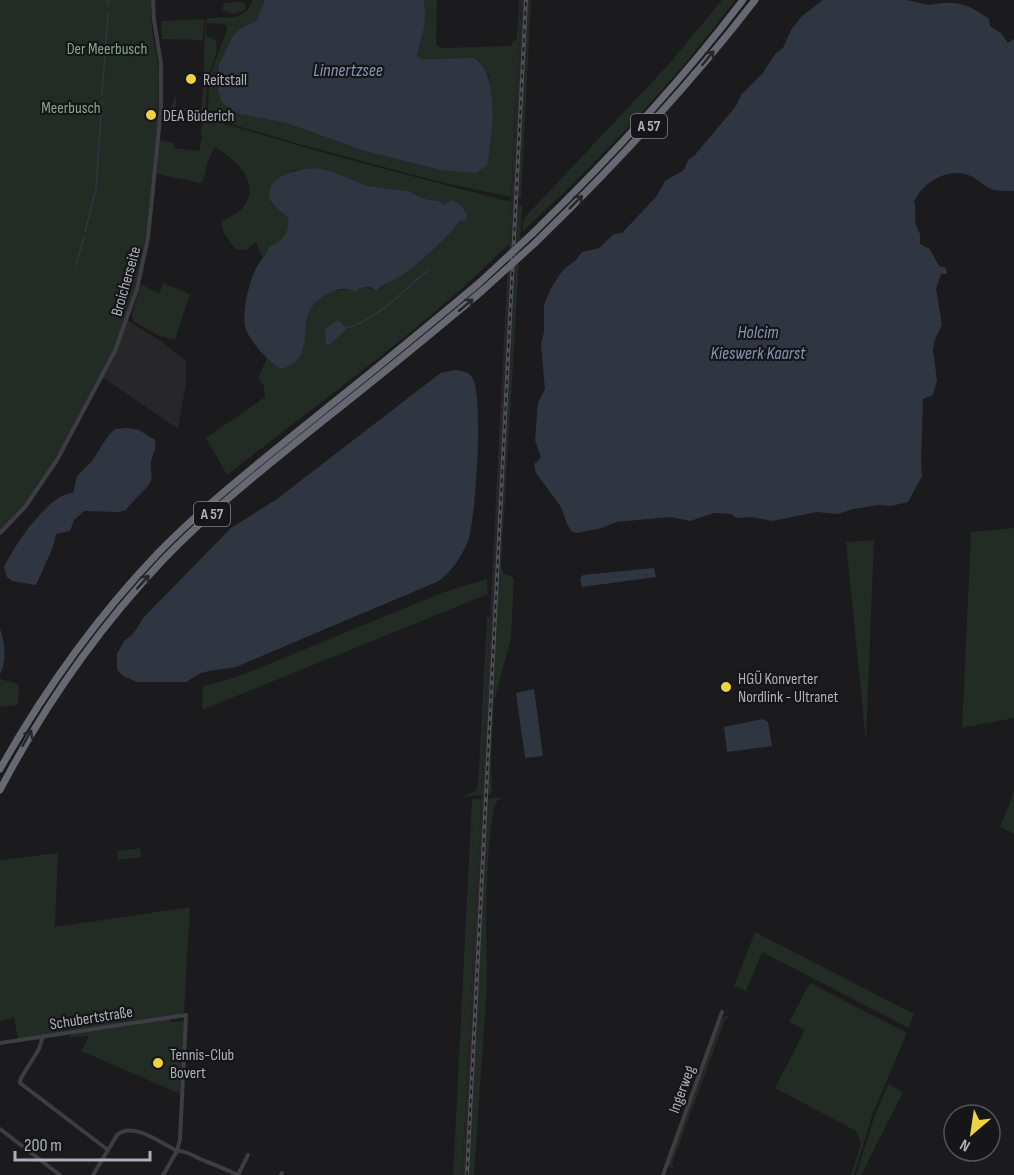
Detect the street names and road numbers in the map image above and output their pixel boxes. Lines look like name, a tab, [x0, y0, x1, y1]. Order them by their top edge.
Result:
road number: A 57	[631, 114, 667, 138]
street label: Broicherseite	[107, 244, 145, 318]
road number: A 57	[194, 502, 230, 526]
street label: Schubertstraße	[48, 1003, 134, 1034]
street label: Ingerweg	[665, 1063, 700, 1116]

